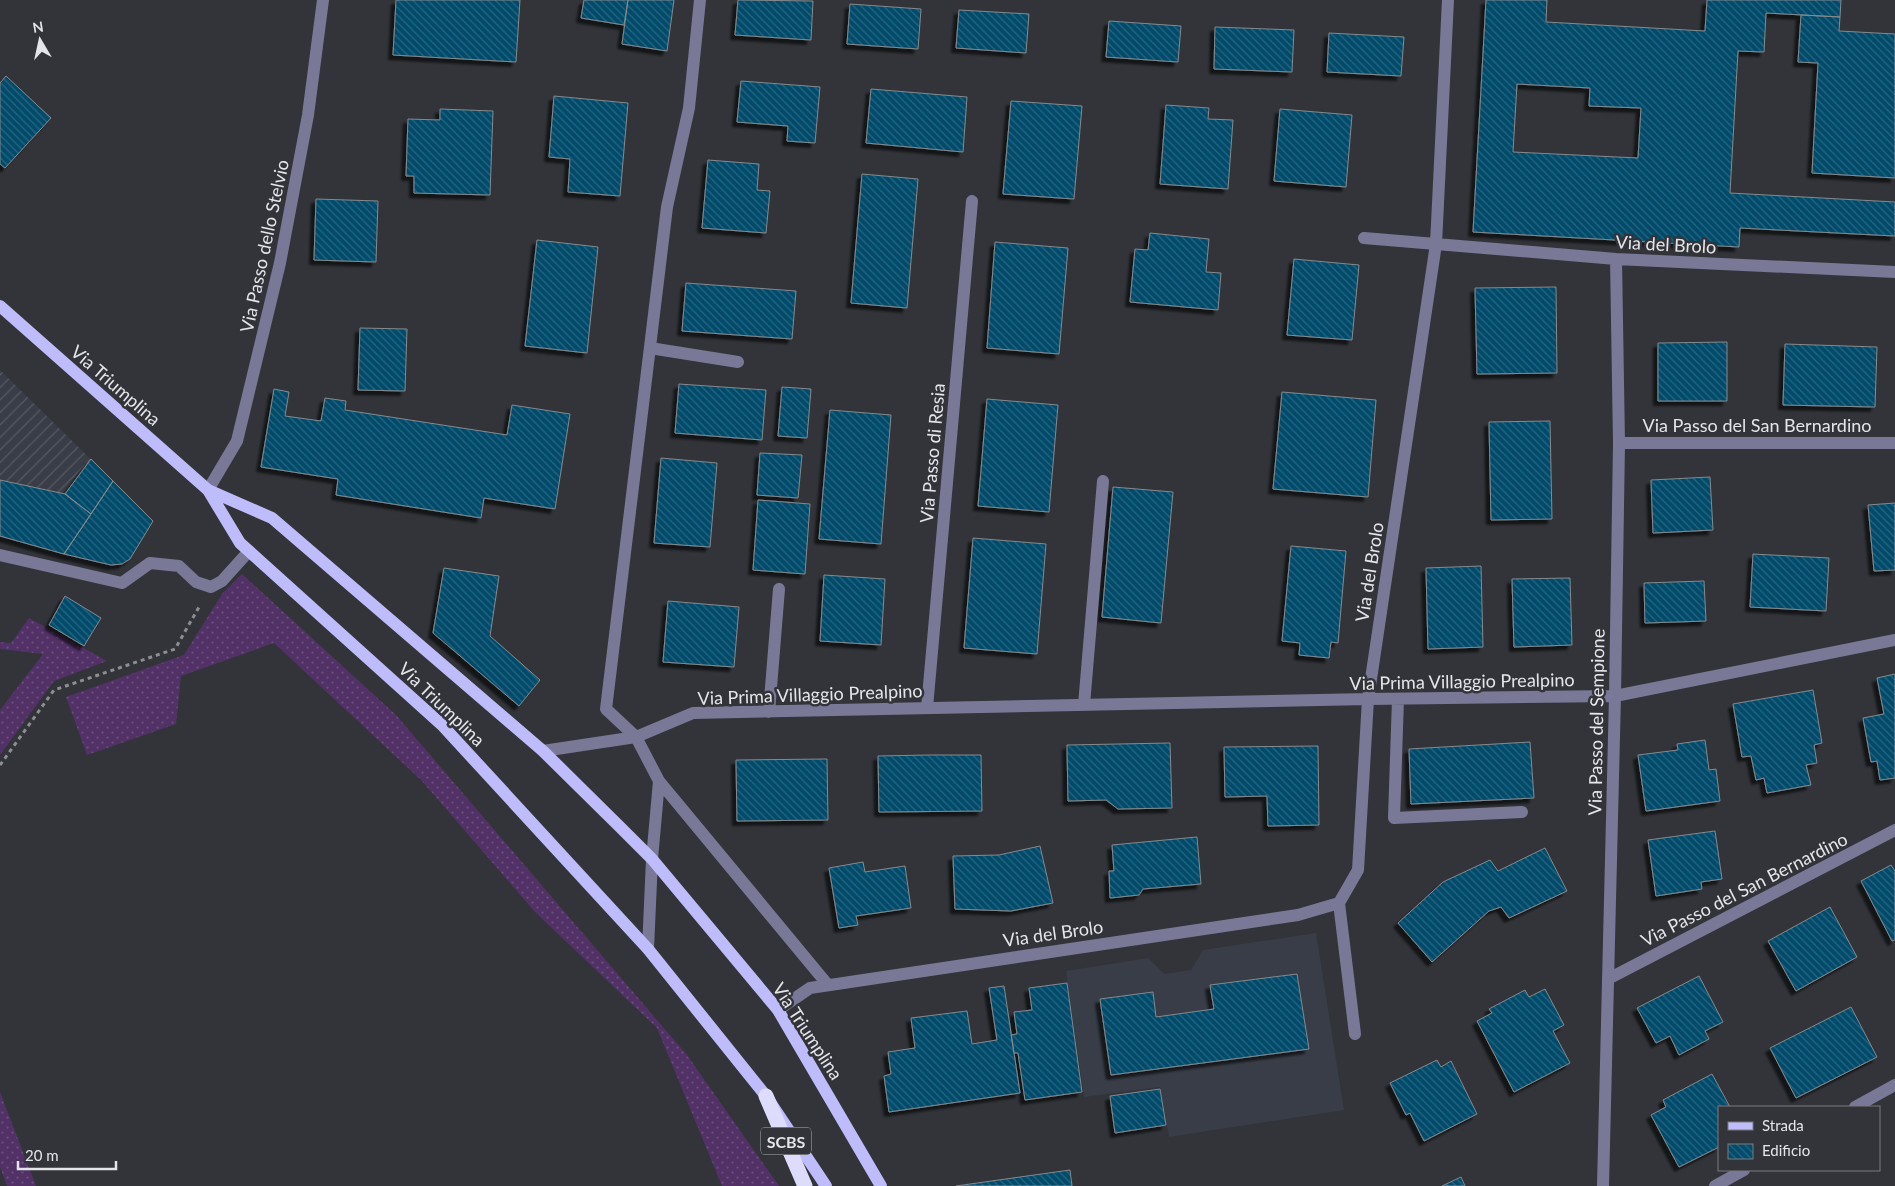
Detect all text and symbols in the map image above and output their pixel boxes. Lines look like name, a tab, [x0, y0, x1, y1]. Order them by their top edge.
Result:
north arrow	[15, 15, 65, 65]
text: N	[31, 17, 45, 36]
street label: Via Passo dello Stelvio	[235, 158, 293, 334]
street label: Via del Brolo	[1615, 230, 1717, 258]
street label: Via Triumplina	[67, 340, 165, 430]
street label: Via Passo di Resia	[915, 382, 949, 524]
street label: Via Passo del San Bernardino	[1642, 414, 1872, 436]
street label: Via del Brolo	[1350, 521, 1388, 623]
street label: Via Passo del Sempione	[1583, 629, 1609, 815]
street label: Via Triumplina	[394, 657, 490, 751]
street label: Via Prima Villaggio Prealpino	[1349, 668, 1575, 694]
street label: Via Prima Villaggio Prealpino	[697, 679, 923, 709]
street label: Via Passo del San Bernardino	[1637, 827, 1851, 951]
street label: Via del Brolo	[1002, 915, 1104, 951]
street label: Via Triumplina	[768, 978, 848, 1084]
legend	[1718, 1106, 1880, 1171]
text: Strada	[1762, 1116, 1804, 1134]
road number: SCBS	[761, 1128, 811, 1154]
scale bar	[18, 1138, 115, 1170]
text: Edificio	[1762, 1141, 1810, 1159]
text: 20 m	[25, 1146, 59, 1164]

